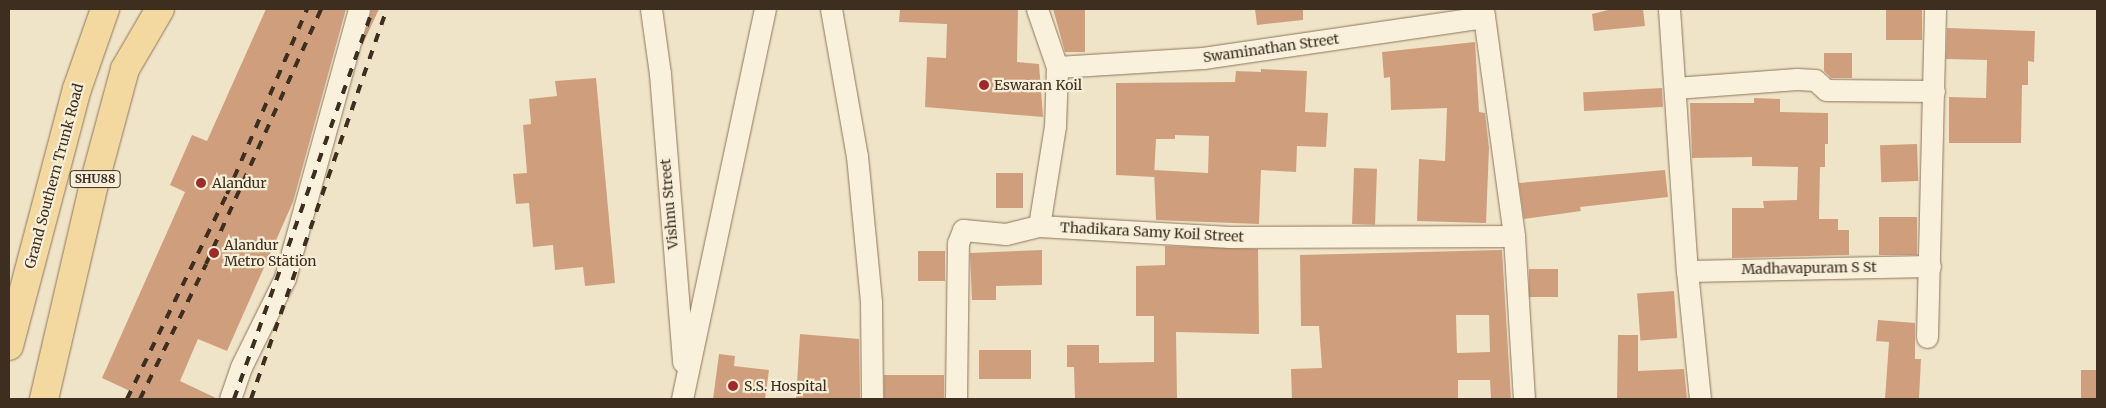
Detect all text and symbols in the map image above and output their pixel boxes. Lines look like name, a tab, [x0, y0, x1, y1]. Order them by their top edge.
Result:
street label: Swaminathan Street	[1202, 30, 1340, 66]
place label: Eswaran Koil	[994, 77, 1082, 93]
marker: Eswaran Koil	[978, 79, 990, 91]
street label: Grand Southern Trunk Road	[21, 82, 87, 270]
street label: Vishnu Street	[657, 158, 681, 250]
road number: SHU88	[69, 170, 121, 188]
place label: Alandur	[212, 175, 267, 191]
marker: Alandur	[194, 176, 208, 190]
street label: Thadikara Samy Koil Street	[1060, 219, 1244, 245]
place label: Alandur Metro Station	[224, 237, 317, 270]
marker: Alandur Metro Station	[208, 247, 220, 259]
street label: Madhavapuram S St	[1741, 258, 1877, 278]
place label: S.S. Hospital	[744, 378, 827, 394]
marker: S.S. Hospital	[726, 379, 740, 393]

